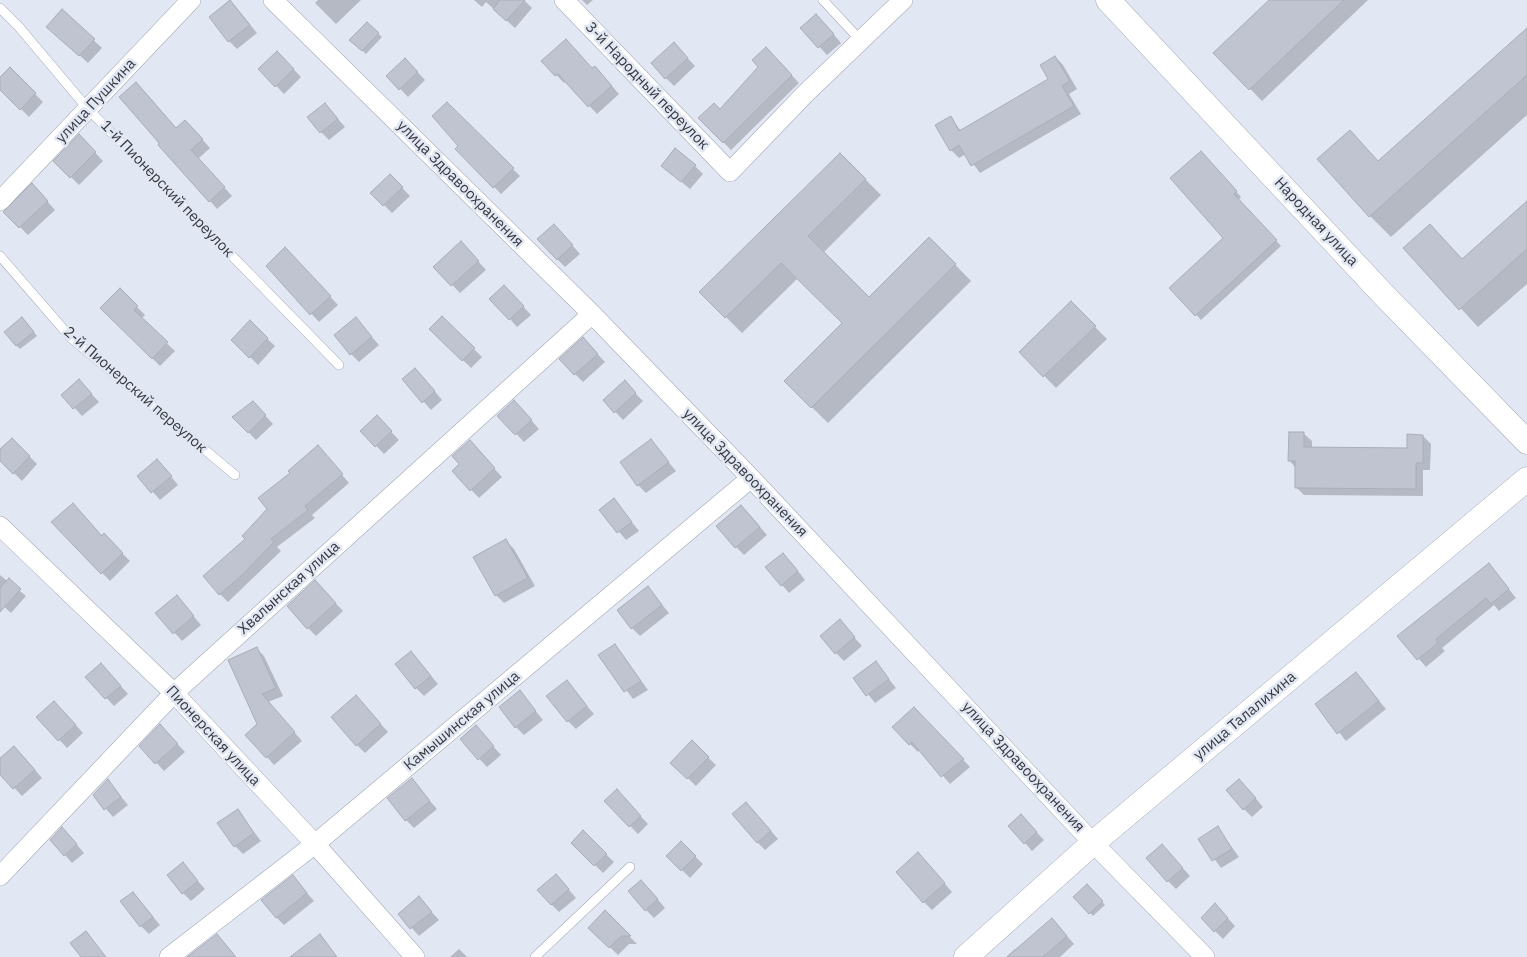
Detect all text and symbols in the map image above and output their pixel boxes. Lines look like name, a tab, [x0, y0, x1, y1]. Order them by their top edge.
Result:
street label: 3-й Народный переулок	[581, 19, 713, 153]
street label: улица Пушкина	[52, 55, 140, 147]
street label: 1-й Пионерский переулок	[97, 117, 237, 261]
street label: улица Здравоохранения	[393, 117, 527, 251]
street label: Народная улица	[1270, 174, 1362, 270]
street label: 2-й Пионерский переулок	[60, 323, 210, 457]
street label: улица Здравоохранения	[679, 405, 811, 541]
street label: Хвалынская улица	[234, 538, 344, 638]
street label: Камышинская улица	[400, 667, 524, 775]
street label: улица Талалихина	[1190, 668, 1300, 764]
street label: Пионерская улица	[162, 682, 264, 790]
street label: улица Здравоохранения	[958, 698, 1088, 836]

